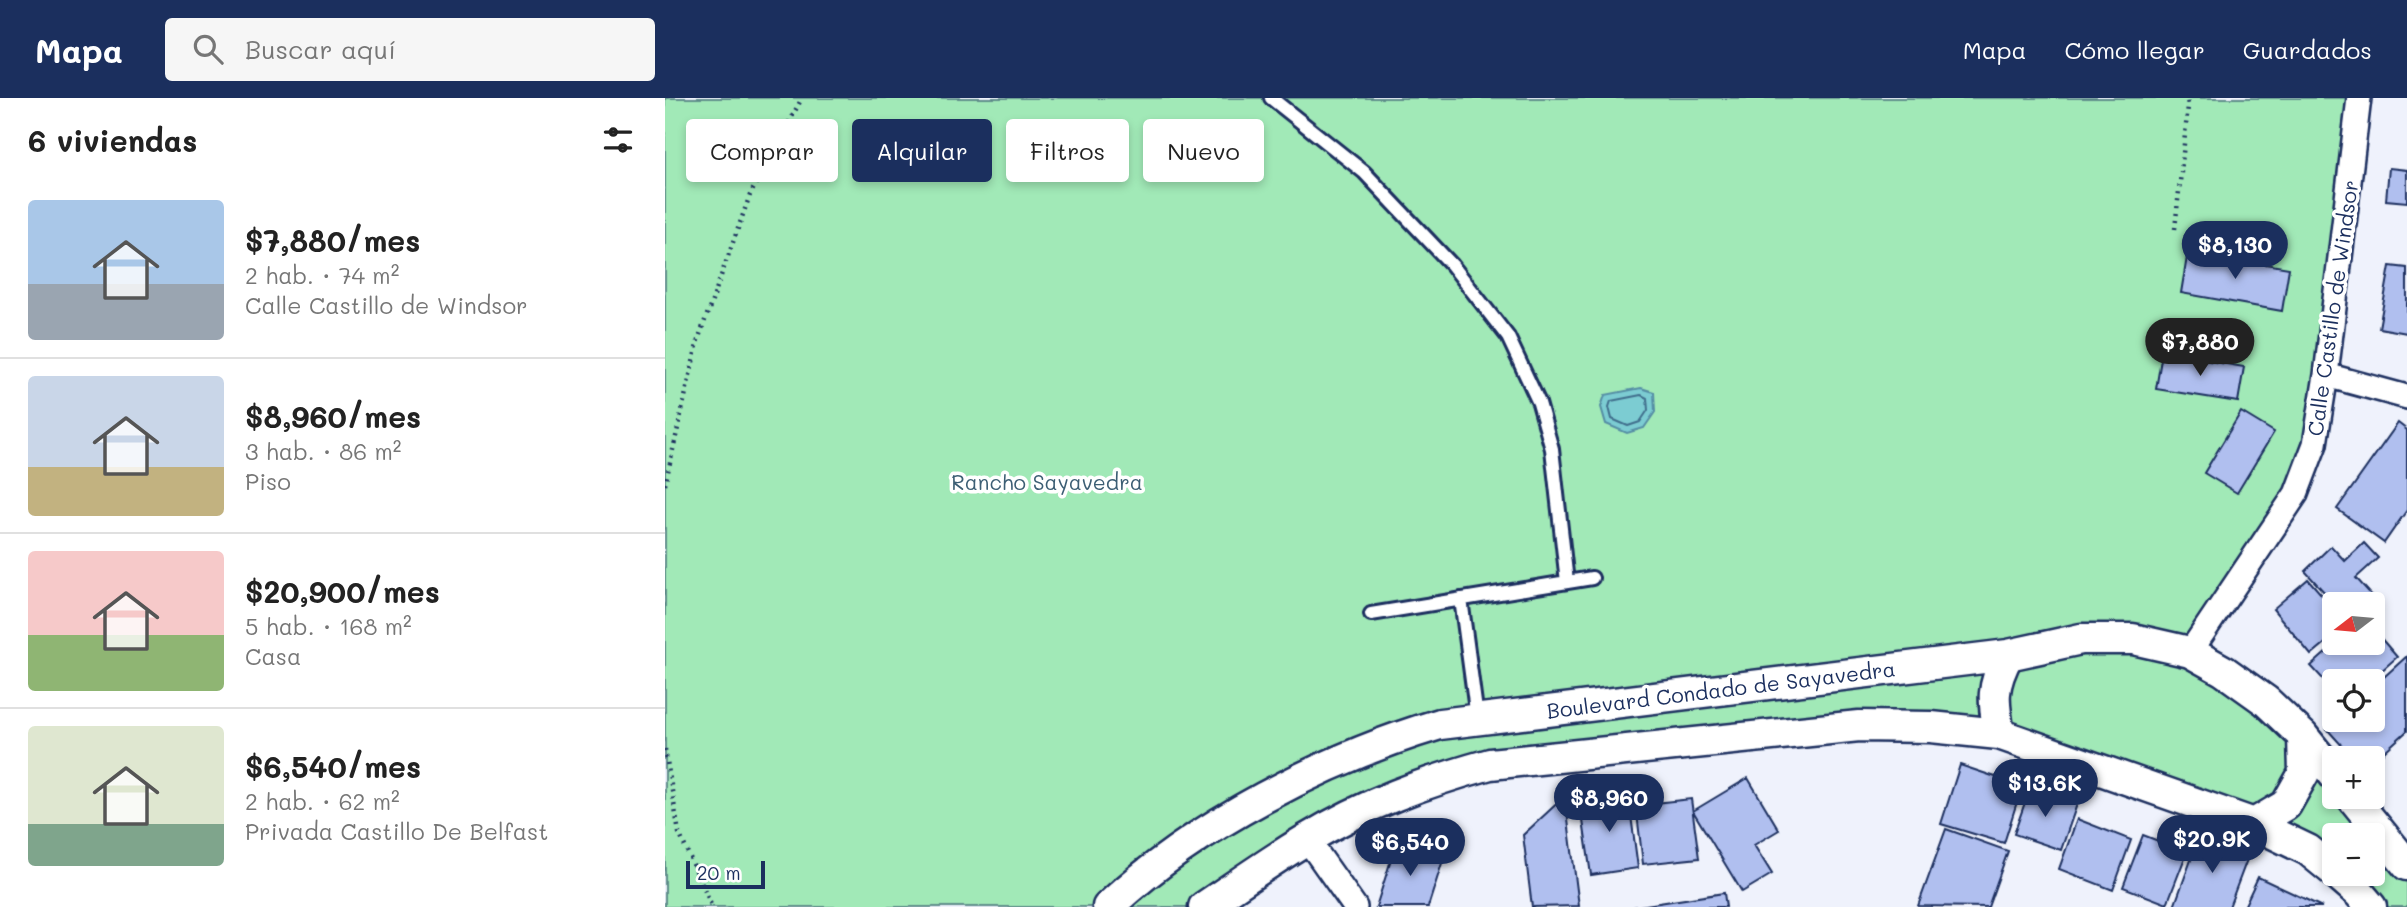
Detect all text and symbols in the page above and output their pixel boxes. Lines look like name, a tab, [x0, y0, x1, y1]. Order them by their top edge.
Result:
search box	[165, 18, 655, 81]
text: Mapa	[35, 28, 123, 71]
icon: search	[189, 30, 227, 68]
text: Buscar aquí	[245, 32, 396, 66]
text: Mapa	[1963, 34, 2027, 65]
text: Cómo llegar	[2065, 34, 2205, 65]
text: Guardados	[2243, 34, 2372, 65]
chip: Comprar	[686, 119, 838, 182]
chip: Alquilar	[852, 119, 992, 182]
chip: Filtros	[1006, 119, 1129, 182]
chip: Nuevo	[1143, 119, 1264, 182]
text: 6 viviendas	[28, 120, 197, 160]
icon: filters	[599, 121, 637, 159]
street label: Calle Castillo de Windsor	[2301, 178, 2363, 438]
text: $7,880/mes	[245, 220, 420, 260]
pin: $8,130	[2178, 222, 2292, 281]
icon: home	[84, 228, 168, 312]
text: $8,130	[2198, 229, 2272, 259]
text: 2 hab. · 74 m²	[245, 260, 399, 290]
text: Calle Castillo de Windsor	[245, 290, 528, 320]
pin: $7,880	[2143, 318, 2257, 378]
text: $7,880	[2161, 326, 2239, 356]
text: $8,960/mes	[245, 396, 421, 436]
icon: home	[84, 404, 168, 488]
text: 3 hab. · 86 m²	[245, 436, 402, 466]
text: Piso	[245, 466, 291, 496]
park label: Rancho Sayavedra	[951, 468, 1143, 495]
text: $20,900/mes	[245, 571, 440, 611]
icon: home	[84, 579, 168, 663]
north arrow	[2322, 592, 2385, 654]
map controls	[2322, 592, 2385, 886]
text: 5 hab. · 168 m²	[245, 611, 412, 641]
text: Casa	[245, 641, 301, 671]
street label: Boulevard Condado de Sayavedra	[1545, 654, 1897, 724]
button: locate	[2322, 669, 2385, 732]
text: $6,540/mes	[245, 746, 421, 786]
button: +	[2322, 746, 2385, 809]
icon: home	[84, 754, 168, 838]
pin: $13.6K	[1988, 760, 2102, 819]
text: $13.6K	[2008, 767, 2082, 797]
pin: $8,960	[1552, 774, 1666, 834]
text: $8,960	[1570, 782, 1648, 812]
text: 2 hab. · 62 m²	[245, 786, 400, 816]
text: Privada Castillo De Belfast	[245, 816, 548, 846]
pin: $20.9K	[2155, 816, 2269, 875]
pin: $6,540	[1353, 818, 1467, 878]
text: $20.9K	[2173, 823, 2251, 853]
button: −	[2322, 823, 2385, 886]
text: $6,540	[1371, 826, 1449, 856]
scale bar	[686, 858, 765, 890]
text: 20 m	[697, 860, 741, 885]

